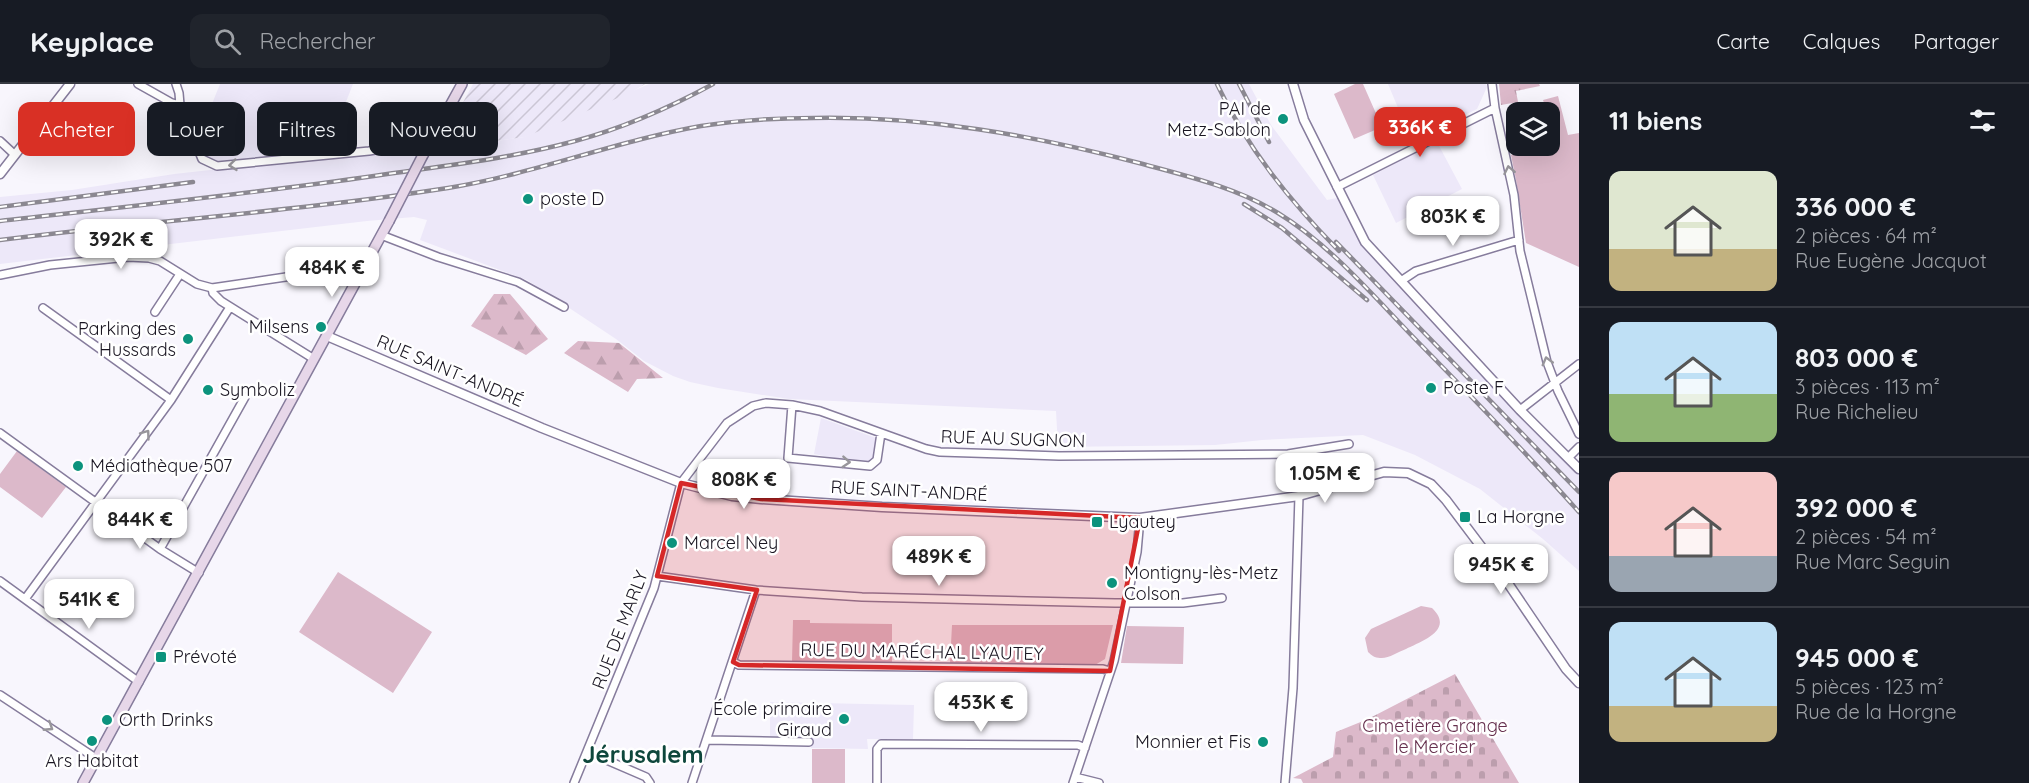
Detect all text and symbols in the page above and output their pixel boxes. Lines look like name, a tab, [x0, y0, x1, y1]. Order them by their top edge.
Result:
search box	[190, 14, 610, 68]
text: Keyplace	[30, 24, 154, 59]
icon: search	[211, 25, 244, 58]
text: Rechercher	[259, 27, 376, 55]
text: Carte	[1716, 28, 1770, 54]
text: Calques	[1803, 28, 1880, 54]
text: Partager	[1913, 28, 1999, 54]
place label: PAI de Metz-Sablon	[1167, 97, 1271, 141]
chip: Acheter	[18, 102, 135, 156]
chip: Louer	[147, 102, 245, 156]
chip: Filtres	[257, 102, 357, 156]
chip: Nouveau	[369, 102, 498, 156]
map controls	[1506, 102, 1560, 156]
button: layers	[1506, 102, 1560, 156]
text: 11 biens	[1609, 104, 1702, 137]
icon: filters	[1966, 104, 1999, 137]
pin: 336K €	[1371, 107, 1469, 158]
marker: PAI de Metz-Sablon	[1276, 112, 1290, 126]
text: 336K €	[1388, 114, 1452, 139]
one-way arrow	[228, 158, 237, 171]
one-way arrow	[1503, 165, 1516, 175]
place label: poste D	[540, 187, 604, 210]
text: 336 000 €	[1795, 190, 1916, 223]
marker: poste D	[521, 192, 535, 206]
icon: home	[1657, 195, 1729, 267]
pin: 803K €	[1404, 196, 1502, 247]
text: 803K €	[1420, 203, 1486, 228]
pin: 392K €	[72, 219, 170, 270]
text: 2 pièces · 64 m²	[1795, 223, 1937, 248]
text: 392K €	[89, 226, 153, 251]
pin: 484K €	[283, 247, 381, 298]
text: Rue Eugène Jacquot	[1795, 248, 1987, 273]
text: 484K €	[299, 254, 365, 279]
place label: Milsens	[249, 315, 309, 338]
place label: Parking des Hussards	[78, 317, 176, 361]
marker: Milsens	[314, 320, 328, 334]
street label: RUE SAINT-ANDRÉ	[373, 329, 527, 412]
marker: Parking des Hussards	[181, 332, 195, 346]
text: 803 000 €	[1795, 341, 1918, 374]
icon: home	[1657, 346, 1729, 418]
one-way arrow	[1542, 356, 1554, 367]
text: 3 pièces · 113 m²	[1795, 374, 1940, 399]
place label: Poste F	[1443, 376, 1504, 399]
place label: Symboliz	[220, 378, 295, 401]
marker: Poste F	[1424, 381, 1438, 395]
marker: Symboliz	[201, 383, 215, 397]
text: Rue Richelieu	[1795, 399, 1919, 424]
street label: RUE AU SUGNON	[940, 424, 1086, 453]
one-way arrow	[139, 429, 150, 440]
pin: 1.05M €	[1270, 453, 1380, 504]
place label: Médiathèque 507	[90, 454, 232, 477]
one-way arrow	[842, 456, 851, 469]
marker: Médiathèque 507	[71, 459, 85, 473]
pin: 808K €	[695, 459, 793, 510]
text: 1.05M €	[1289, 460, 1361, 485]
text: 808K €	[711, 466, 777, 491]
street label: RUE SAINT-ANDRÉ	[830, 475, 988, 506]
text: 392 000 €	[1795, 491, 1917, 524]
icon: home	[1657, 496, 1729, 568]
pin: 844K €	[91, 499, 189, 550]
place label: La Horgne	[1477, 505, 1565, 528]
text: 844K €	[107, 506, 173, 531]
place label: Lyautey	[1109, 510, 1176, 533]
marker: La Horgne	[1458, 510, 1472, 524]
marker: Lyautey	[1090, 515, 1104, 529]
text: 2 pièces · 54 m²	[1795, 524, 1937, 549]
place label: Marcel Ney	[684, 531, 778, 554]
marker: Marcel Ney	[665, 536, 679, 550]
pin: 489K €	[890, 536, 988, 587]
text: 489K €	[906, 543, 972, 568]
pin: 945K €	[1452, 544, 1550, 595]
text: Rue Marc Seguin	[1795, 549, 1950, 574]
text: 945K €	[1468, 551, 1534, 576]
place label: Montigny-lès-Metz Colson	[1124, 561, 1278, 605]
street label: RUE DE MARLY	[586, 567, 653, 692]
marker: Montigny-lès-Metz Colson	[1105, 576, 1119, 590]
pin: 541K €	[40, 579, 138, 630]
text: 541K €	[58, 586, 120, 611]
street label: RUE DU MARÉCHAL LYAUTEY	[800, 638, 1044, 665]
text: 945 000 €	[1795, 641, 1919, 674]
place label: Prévoté	[173, 645, 237, 668]
icon: home	[1657, 646, 1729, 718]
marker: Prévoté	[154, 650, 168, 664]
text: 5 pièces · 123 m²	[1795, 674, 1944, 699]
pin: 453K €	[932, 682, 1030, 733]
text: 453K €	[948, 689, 1014, 714]
place label: École primaire Giraud	[713, 697, 832, 741]
text: Rue de la Horgne	[1795, 699, 1957, 724]
place label: Orth Drinks	[119, 708, 213, 731]
marker: École primaire Giraud	[837, 712, 851, 726]
marker: Orth Drinks	[100, 713, 114, 727]
park label: Cimetière Grange le Mercier	[1362, 714, 1508, 758]
one-way arrow	[42, 719, 53, 730]
place label: Monnier et Fis	[1135, 730, 1251, 753]
marker: Ars Habitat	[85, 734, 99, 748]
marker: Monnier et Fis	[1256, 735, 1270, 749]
district label: Jérusalem	[582, 739, 704, 769]
place label: Ars Habitat	[45, 749, 139, 772]

